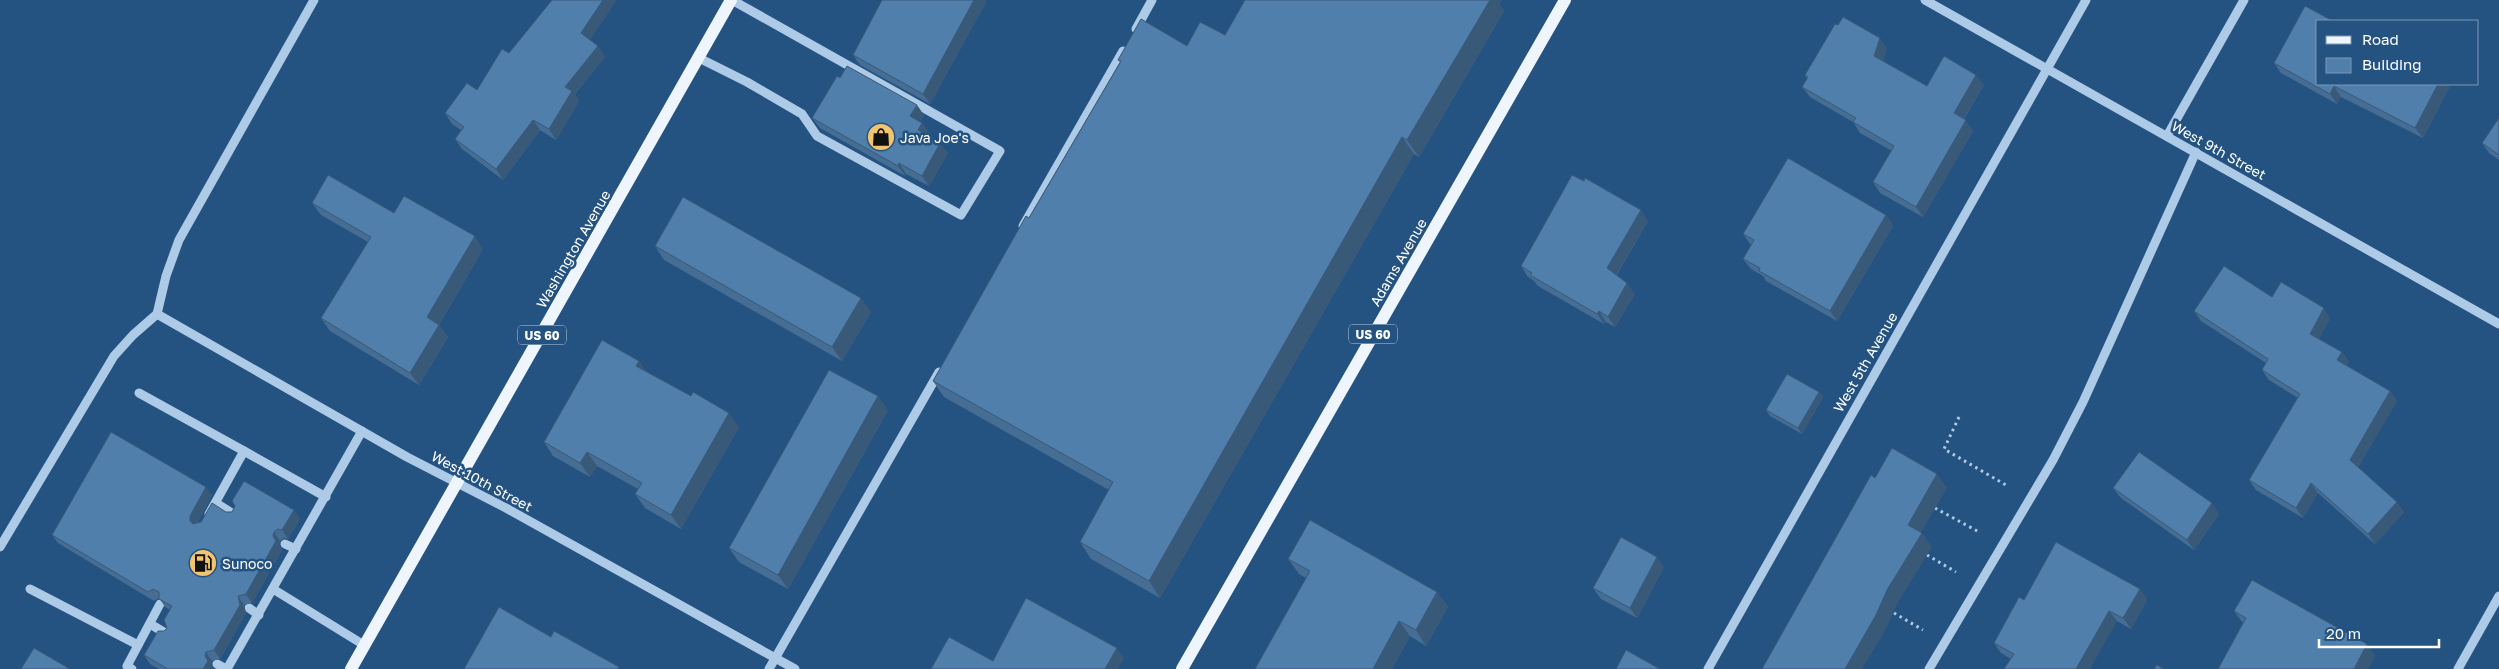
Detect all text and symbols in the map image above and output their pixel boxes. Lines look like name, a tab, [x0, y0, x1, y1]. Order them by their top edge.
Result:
legend	[2316, 20, 2479, 85]
text: Road	[2362, 30, 2399, 48]
text: Building	[2362, 55, 2422, 73]
street label: West 9th Street	[2169, 117, 2269, 183]
shop icon: Java Joe's	[866, 122, 896, 152]
place label: Java Joe's	[900, 129, 969, 146]
street label: Washington Avenue	[532, 187, 614, 311]
street label: Adams Avenue	[1366, 215, 1430, 309]
street label: West 5th Avenue	[1829, 309, 1901, 415]
road number: US 60	[1349, 324, 1397, 344]
road number: US 60	[518, 326, 566, 344]
street label: West 10th Street	[429, 447, 535, 515]
fuel station icon: Sunoco	[188, 548, 218, 578]
place label: Sunoco	[222, 555, 272, 572]
scale bar	[2319, 616, 2439, 648]
text: 20 m	[2326, 624, 2361, 642]

